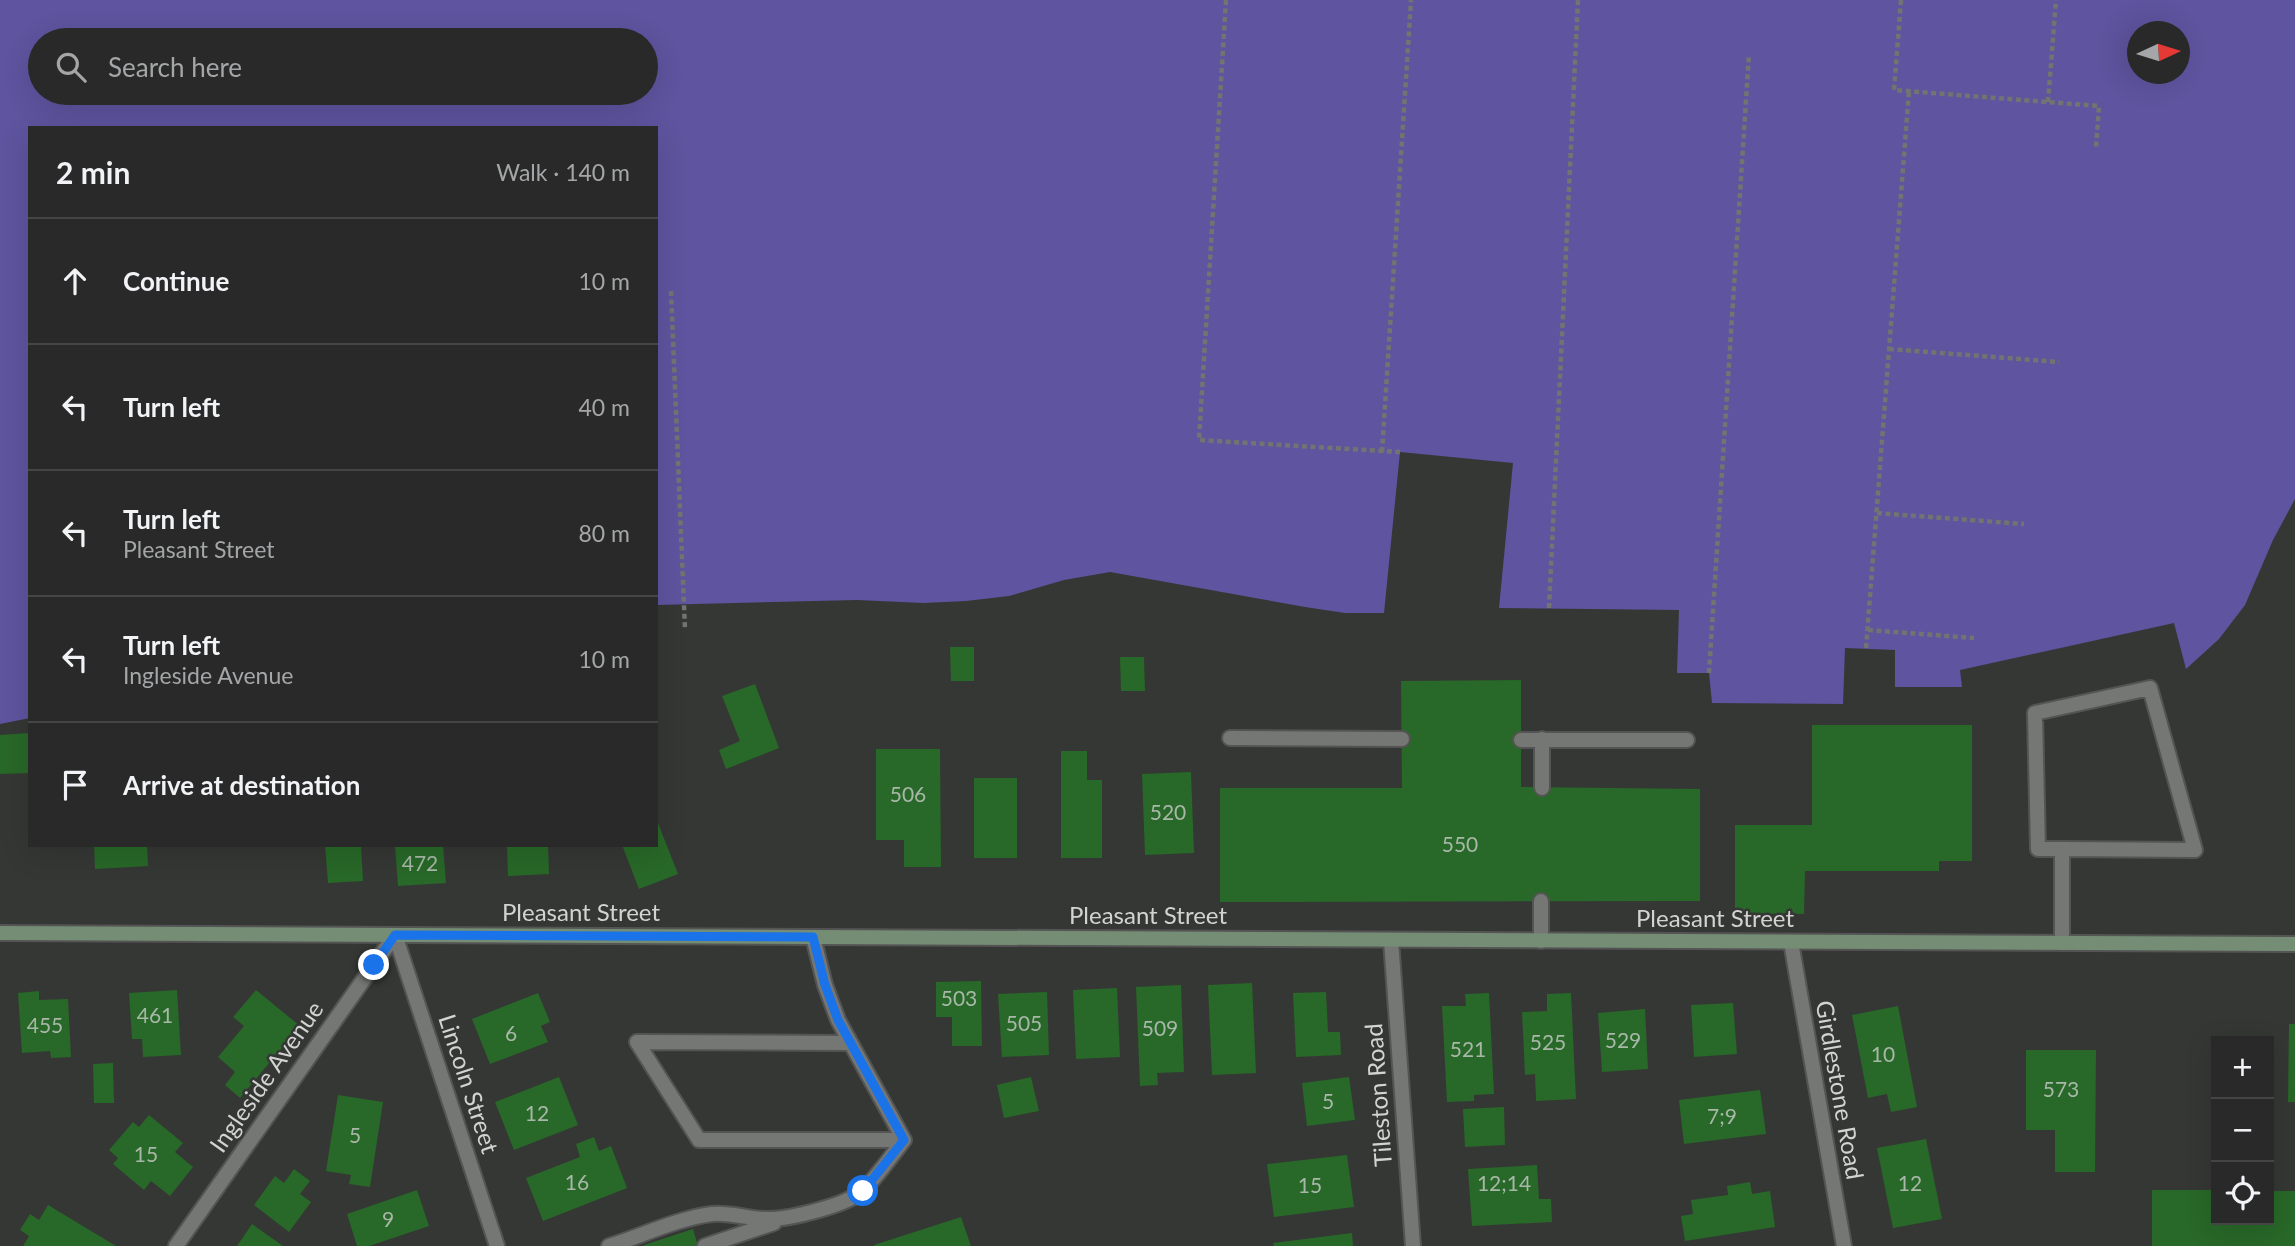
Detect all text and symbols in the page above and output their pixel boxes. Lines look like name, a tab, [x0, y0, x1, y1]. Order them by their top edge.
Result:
north arrow	[2127, 21, 2190, 84]
search box	[28, 28, 658, 105]
icon: search	[52, 48, 90, 86]
text: Search here	[108, 51, 242, 83]
text: 2 min	[56, 154, 130, 190]
text: Walk · 140 m	[496, 158, 630, 186]
icon: ahead	[56, 262, 94, 300]
text: Continue	[123, 265, 229, 297]
text: 10 m	[579, 267, 630, 295]
icon: left	[56, 388, 94, 426]
text: Turn left	[123, 391, 220, 423]
text: 40 m	[579, 393, 630, 421]
text: Turn left	[123, 503, 220, 535]
icon: left	[56, 514, 94, 552]
text: 80 m	[579, 519, 630, 547]
text: Pleasant Street	[123, 535, 275, 563]
text: Turn left	[123, 629, 220, 661]
icon: left	[56, 640, 94, 678]
text: 10 m	[579, 645, 630, 673]
text: Ingleside Avenue	[123, 661, 293, 689]
icon: arrive	[56, 766, 94, 804]
text: Arrive at destination	[123, 769, 360, 801]
house number: 506	[890, 781, 926, 806]
house number: 520	[1150, 799, 1186, 824]
house number: 550	[1442, 831, 1478, 856]
house number: 472	[402, 850, 438, 875]
street label: Pleasant Street	[502, 897, 660, 926]
street label: Pleasant Street	[1069, 900, 1227, 929]
street label: Pleasant Street	[1636, 903, 1794, 932]
route end	[358, 949, 389, 980]
house number: 503	[941, 985, 977, 1010]
street label: Ingleside Avenue	[203, 995, 329, 1157]
street label: Girdlestone Road	[1810, 998, 1870, 1181]
house number: 461	[137, 1002, 173, 1027]
street label: Lincoln Street	[433, 1010, 506, 1157]
house number: 505	[1006, 1010, 1042, 1035]
house number: 455	[27, 1012, 63, 1037]
house number: 509	[1142, 1015, 1178, 1040]
house number: 6	[505, 1020, 517, 1045]
street label: Tileston Road	[1358, 1023, 1397, 1168]
house number: 529	[1605, 1027, 1641, 1052]
house number: 525	[1530, 1029, 1566, 1054]
house number: 521	[1450, 1036, 1486, 1061]
map controls	[2211, 1036, 2274, 1225]
button: +	[2211, 1036, 2274, 1099]
house number: 10	[1871, 1041, 1895, 1066]
house number: 573	[2043, 1076, 2079, 1101]
house number: 5	[1322, 1088, 1334, 1113]
button: −	[2211, 1099, 2274, 1162]
house number: 12	[525, 1100, 549, 1125]
house number: 7;9	[1707, 1103, 1737, 1128]
house number: 5	[349, 1122, 361, 1147]
house number: 15	[134, 1141, 158, 1166]
button: locate	[2211, 1162, 2274, 1225]
house number: 16	[565, 1169, 589, 1194]
house number: 12;14	[1477, 1170, 1531, 1195]
house number: 12	[1898, 1170, 1922, 1195]
house number: 15	[1298, 1172, 1322, 1197]
route start	[847, 1175, 878, 1206]
house number: 9	[382, 1206, 394, 1231]

